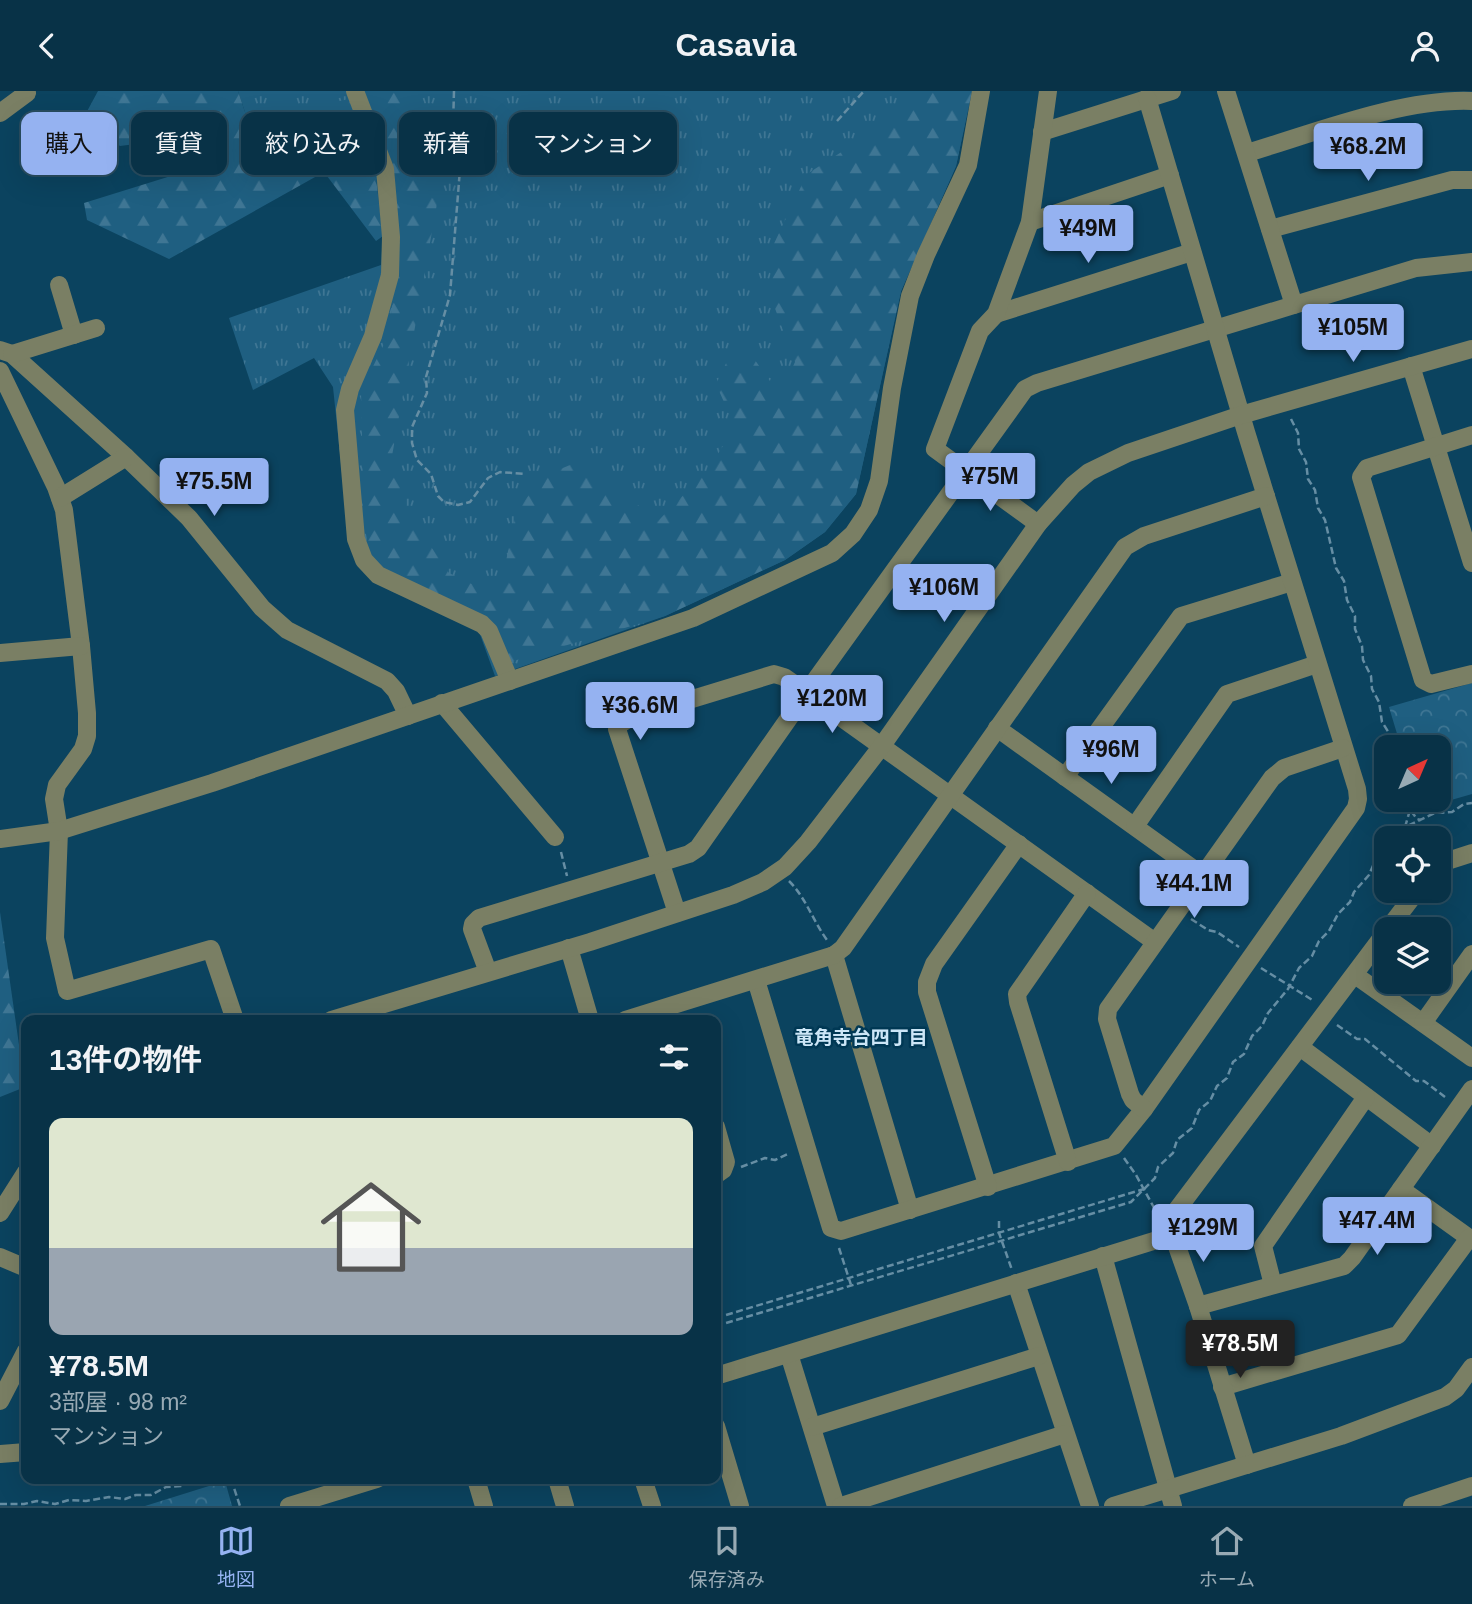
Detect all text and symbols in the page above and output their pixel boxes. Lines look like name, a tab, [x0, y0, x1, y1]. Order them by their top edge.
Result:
icon: back	[28, 27, 66, 65]
text: Casavia	[676, 27, 796, 63]
icon: person	[1406, 27, 1444, 65]
chip: 購入	[21, 112, 117, 175]
chip: 賃貸	[131, 112, 227, 175]
chip: 絞り込み	[241, 112, 385, 175]
chip: 新着	[399, 112, 495, 175]
chip: マンション	[509, 112, 677, 175]
pin: ¥68.2M	[1311, 123, 1425, 183]
text: ¥68.2M	[1330, 133, 1406, 159]
pin: ¥49M	[1047, 205, 1129, 265]
text: ¥49M	[1059, 215, 1117, 241]
pin: ¥105M	[1304, 305, 1402, 364]
text: ¥105M	[1318, 314, 1388, 340]
pin: ¥75M	[949, 453, 1031, 513]
pin: ¥75.5M	[157, 459, 271, 518]
text: ¥75M	[961, 463, 1019, 489]
text: ¥75.5M	[176, 468, 252, 494]
pin: ¥106M	[895, 565, 993, 624]
text: ¥106M	[909, 574, 979, 600]
pin: ¥120M	[783, 675, 881, 735]
pin: ¥36.6M	[583, 683, 697, 742]
text: ¥120M	[797, 685, 867, 711]
text: ¥36.6M	[602, 692, 678, 718]
pin: ¥96M	[1070, 727, 1152, 786]
north arrow	[1374, 735, 1451, 812]
map controls	[1374, 735, 1451, 994]
text: ¥96M	[1082, 736, 1140, 762]
button: locate	[1374, 826, 1451, 903]
pin: ¥44.1M	[1137, 861, 1251, 920]
text: ¥44.1M	[1156, 870, 1232, 896]
button: layers	[1374, 917, 1451, 994]
district label: 竜角寺台四丁目	[794, 1027, 928, 1048]
icon: filters	[655, 1038, 693, 1076]
text: 13件の物件	[49, 1043, 202, 1076]
icon: home	[308, 1164, 434, 1290]
pin: ¥47.4M	[1320, 1197, 1434, 1257]
pin: ¥129M	[1154, 1205, 1252, 1264]
text: ¥47.4M	[1339, 1207, 1415, 1233]
text: ¥129M	[1168, 1214, 1238, 1240]
pin: ¥78.5M	[1183, 1321, 1297, 1380]
text: ¥78.5M	[1202, 1330, 1278, 1356]
text: ¥78.5M	[49, 1349, 149, 1382]
text: 3部屋 · 98 m²	[49, 1389, 187, 1415]
text: マンション	[49, 1423, 164, 1449]
tab: 地図	[217, 1522, 255, 1591]
tab: 保存済み	[689, 1522, 765, 1591]
tab: ホーム	[1199, 1522, 1255, 1591]

